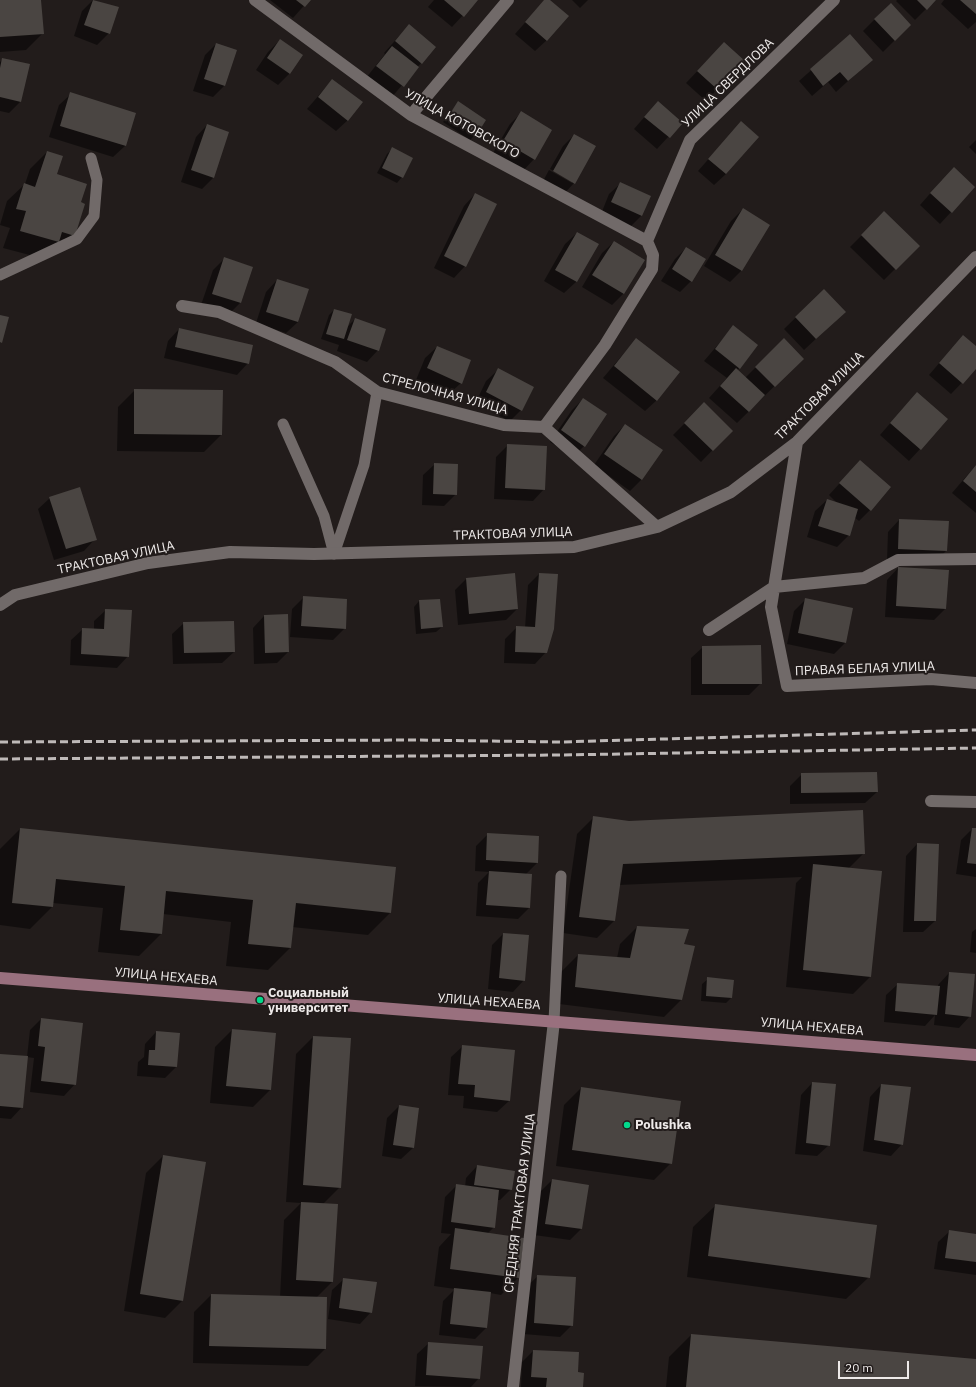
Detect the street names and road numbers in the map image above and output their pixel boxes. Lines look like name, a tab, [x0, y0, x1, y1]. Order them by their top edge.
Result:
street label: УЛИЦА СВЕРДЛОВА	[679, 35, 777, 131]
street label: УЛИЦА КОТОВСКОГО	[402, 86, 522, 162]
street label: ТРАКТОВАЯ УЛИЦА	[772, 348, 868, 444]
street label: СТРЕЛОЧНАЯ УЛИЦА	[381, 370, 509, 418]
street label: ТРАКТОВАЯ УЛИЦА	[453, 524, 573, 544]
street label: ТРАКТОВАЯ УЛИЦА	[56, 538, 176, 578]
street label: ПРАВАЯ БЕЛАЯ УЛИЦА	[795, 659, 935, 679]
street label: УЛИЦА НЕХАЕВА	[114, 965, 218, 989]
street label: УЛИЦА НЕХАЕВА	[437, 991, 541, 1013]
street label: УЛИЦА НЕХАЕВА	[760, 1015, 864, 1039]
street label: СРЕДНЯЯ ТРАКТОВАЯ УЛИЦА	[501, 1112, 539, 1294]

